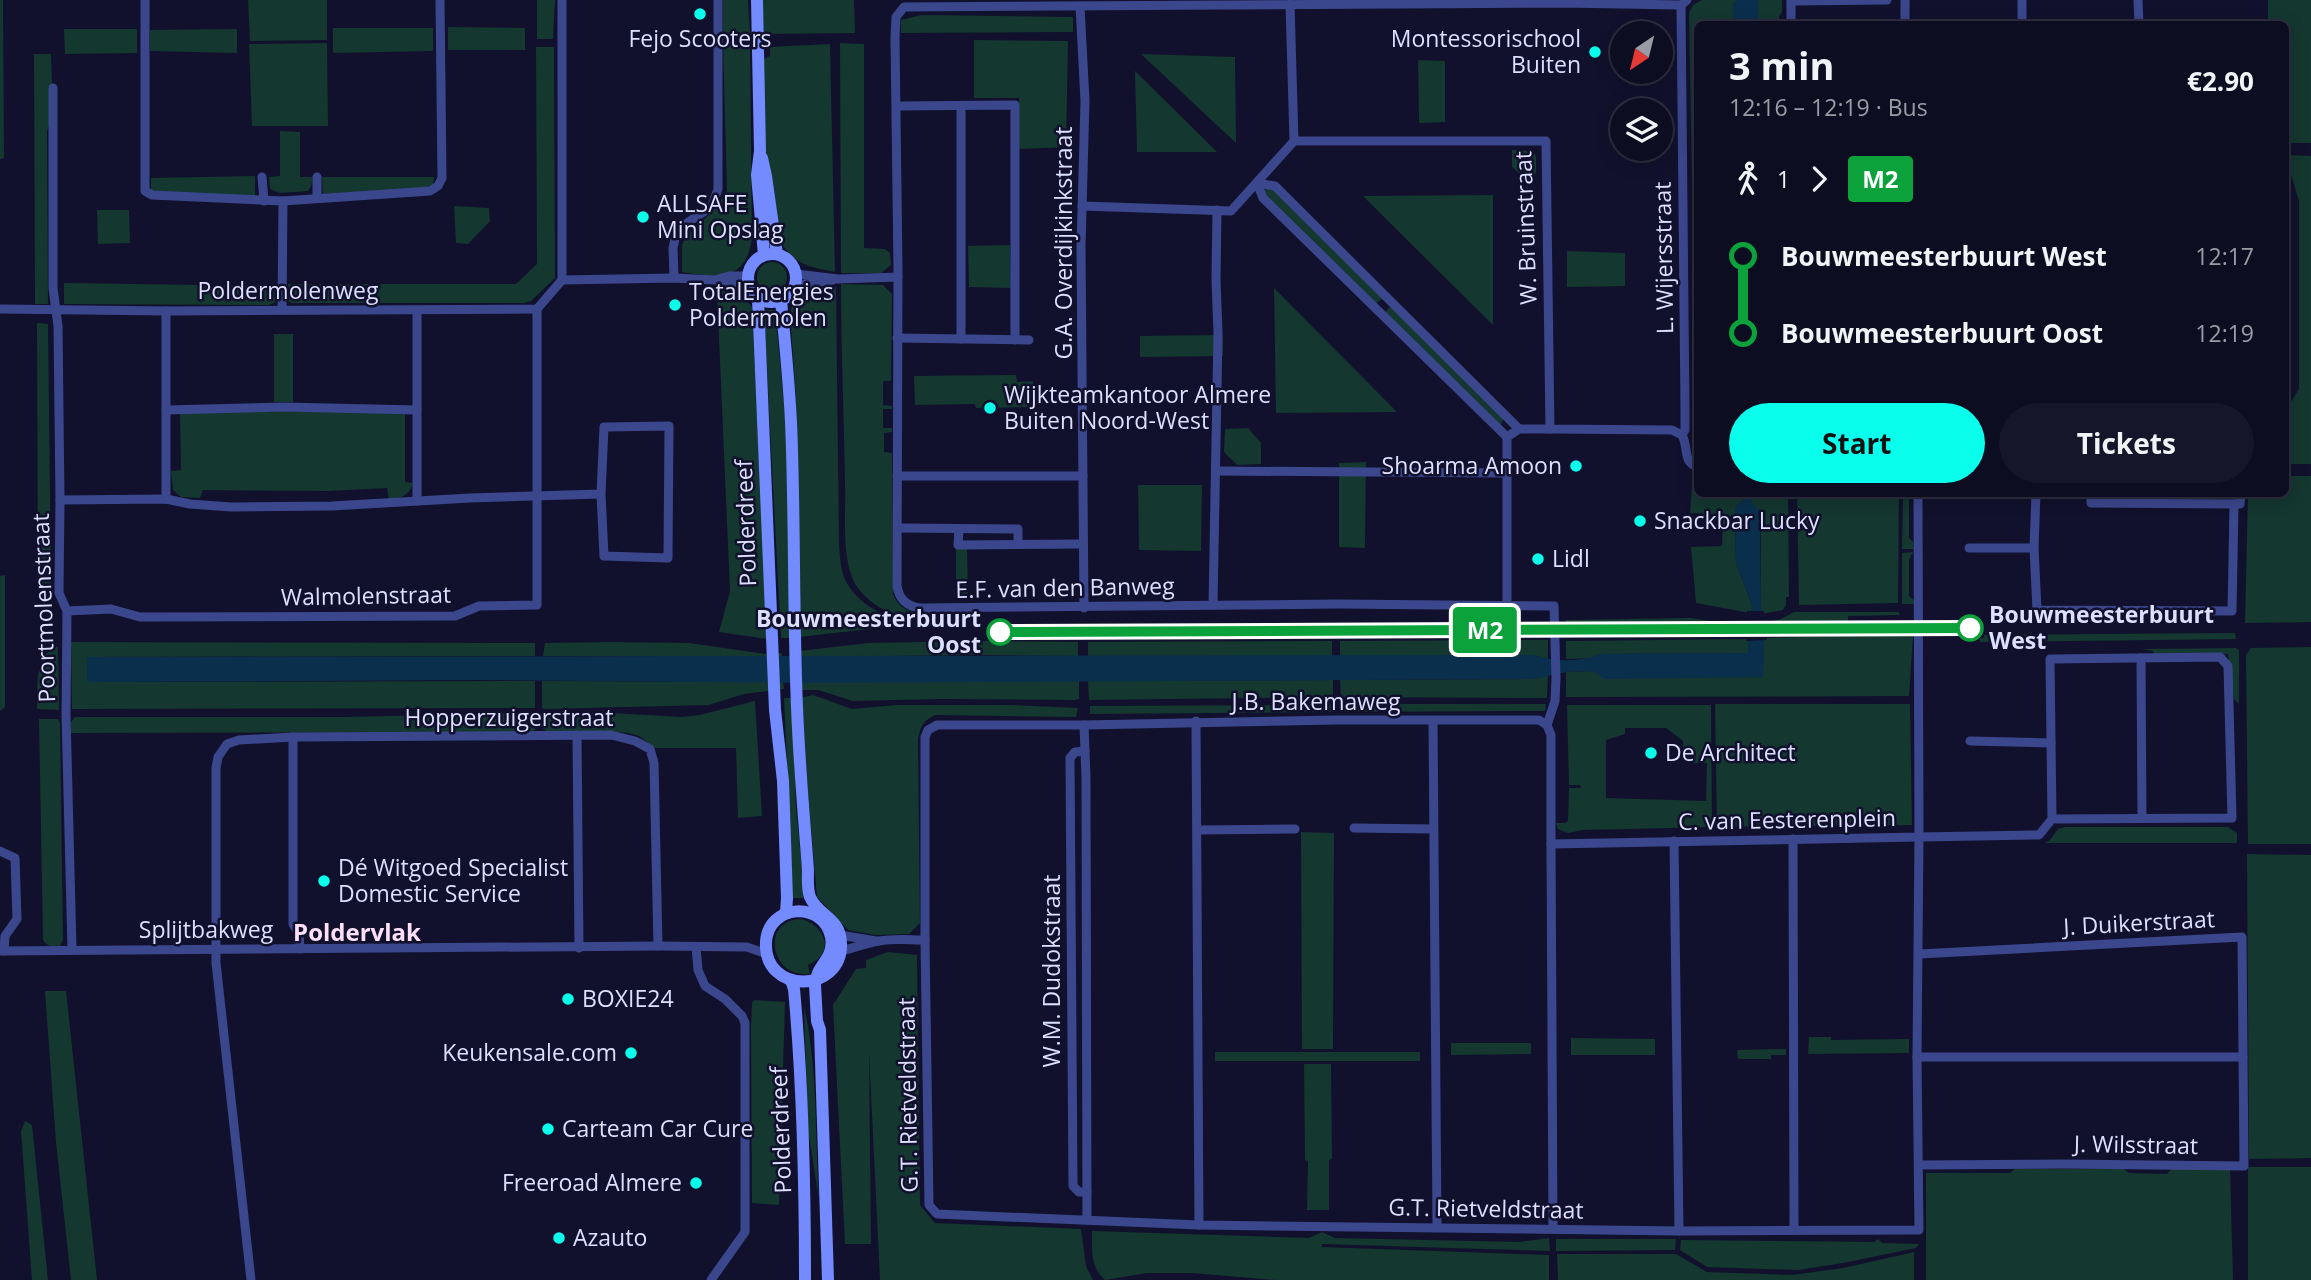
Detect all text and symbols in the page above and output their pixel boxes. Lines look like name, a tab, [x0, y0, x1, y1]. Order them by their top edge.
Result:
marker: Fejo Scooters	[692, 6, 708, 22]
north arrow	[1610, 21, 1673, 84]
map controls	[1610, 21, 1673, 161]
place label: Fejo Scooters	[628, 22, 772, 54]
place label: Montessorischool Buiten	[1391, 22, 1581, 80]
text: 3 min	[1729, 39, 1834, 91]
marker: Montessorischool Buiten	[1587, 44, 1603, 60]
text: €2.90	[2187, 63, 2254, 99]
text: 12:16 – 12:19 · Bus	[1729, 91, 1928, 123]
button: layers	[1610, 98, 1673, 161]
street label: G.A. Overdijkinkstraat	[1047, 126, 1079, 360]
street label: W. Bruinstraat	[1506, 151, 1544, 305]
icon: walk	[1729, 160, 1767, 198]
icon: forward	[1800, 160, 1838, 198]
text: M2	[1862, 162, 1899, 195]
text: 1	[1777, 163, 1790, 195]
street label: L. Wijersstraat	[1646, 182, 1680, 335]
place label: ALLSAFE Mini Opslag	[657, 187, 784, 245]
marker: ALLSAFE Mini Opslag	[635, 209, 651, 225]
text: Bouwmeesterbuurt West	[1781, 238, 2107, 274]
text: 12:17	[2195, 240, 2254, 272]
street label: Poldermolenweg	[197, 274, 379, 306]
place label: TotalEnergies Poldermolen	[689, 275, 834, 333]
marker: TotalEnergies Poldermolen	[667, 297, 683, 313]
text: Bouwmeesterbuurt Oost	[1781, 315, 2103, 351]
text: 12:19	[2195, 317, 2254, 349]
place label: Wijkteamkantoor Almere Buiten Noord-West	[1004, 378, 1271, 436]
marker: Wijkteamkantoor Almere Buiten Noord-West	[982, 400, 998, 416]
button: Start	[1729, 403, 1985, 483]
button: Tickets	[1999, 403, 2254, 483]
place label: Shoarma Amoon	[1382, 449, 1562, 481]
street label: Polderdreef	[727, 458, 763, 587]
marker: Shoarma Amoon	[1568, 458, 1584, 474]
place label: Snackbar Lucky	[1654, 504, 1820, 536]
street label: Poortmolenstraat	[24, 513, 62, 703]
marker: Snackbar Lucky	[1632, 513, 1648, 529]
place label: Lidl	[1552, 542, 1590, 574]
marker: Lidl	[1530, 551, 1546, 567]
street label: E.F. van den Banweg	[955, 569, 1175, 605]
street label: Walmolenstraat	[281, 578, 451, 612]
place label: Bouwmeesterbuurt West	[1989, 598, 2214, 656]
place label: Bouwmeesterbuurt Oost	[756, 602, 981, 660]
line badge: M2	[1454, 607, 1516, 653]
text: M2	[1467, 613, 1503, 646]
marker: Bouwmeesterbuurt West	[1957, 615, 1983, 641]
marker: Bouwmeesterbuurt Oost	[987, 619, 1013, 645]
street label: J.B. Bakemaweg	[1229, 685, 1401, 717]
street label: Hopperzuigerstraat	[404, 701, 614, 733]
place label: De Architect	[1665, 736, 1796, 768]
marker: De Architect	[1643, 745, 1659, 761]
street label: C. van Eesterenplein	[1678, 801, 1896, 837]
place label: Dé Witgoed Specialist Domestic Service	[338, 851, 568, 909]
marker: Dé Witgoed Specialist Domestic Service	[316, 873, 332, 889]
street label: W.M. Dudokstraat	[1035, 874, 1067, 1068]
street label: J. Duikerstraat	[2060, 902, 2215, 942]
street label: Splijtbakweg	[139, 913, 274, 945]
district label: Poldervlak	[293, 915, 421, 948]
place label: BOXIE24	[582, 982, 674, 1014]
marker: BOXIE24	[560, 991, 576, 1007]
street label: G.T. Rietveldstraat	[889, 997, 925, 1193]
place label: Keukensale.com	[442, 1036, 617, 1068]
marker: Keukensale.com	[623, 1045, 639, 1061]
street label: Polderdreef	[762, 1065, 798, 1194]
place label: Carteam Car Cure	[562, 1112, 753, 1144]
marker: Carteam Car Cure	[540, 1121, 556, 1137]
street label: J. Wilsstraat	[2072, 1127, 2198, 1161]
place label: Freeroad Almere	[502, 1166, 682, 1198]
marker: Freeroad Almere	[688, 1175, 704, 1191]
street label: G.T. Rietveldstraat	[1388, 1190, 1584, 1226]
place label: Azauto	[573, 1221, 647, 1253]
marker: Azauto	[551, 1230, 567, 1246]

